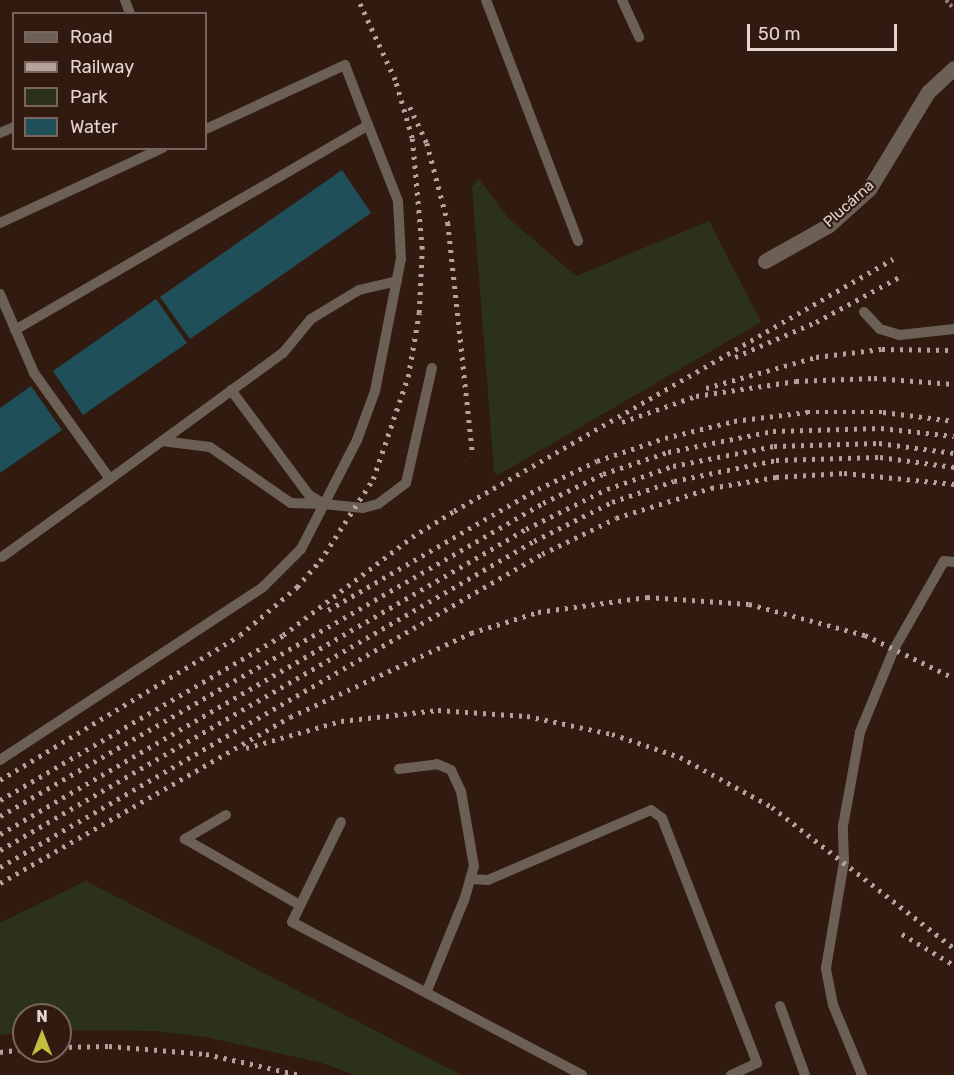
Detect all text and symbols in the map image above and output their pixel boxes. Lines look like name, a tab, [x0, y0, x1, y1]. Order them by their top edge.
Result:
legend	[12, 12, 207, 150]
scale bar	[750, 12, 900, 50]
text: 50 m	[758, 23, 801, 45]
text: Road	[70, 26, 113, 48]
text: Railway	[70, 56, 134, 78]
text: Park	[70, 86, 107, 108]
text: Water	[70, 116, 118, 138]
street label: Plucárna	[820, 177, 878, 231]
north arrow	[12, 1003, 72, 1063]
text: N	[36, 1007, 48, 1026]

